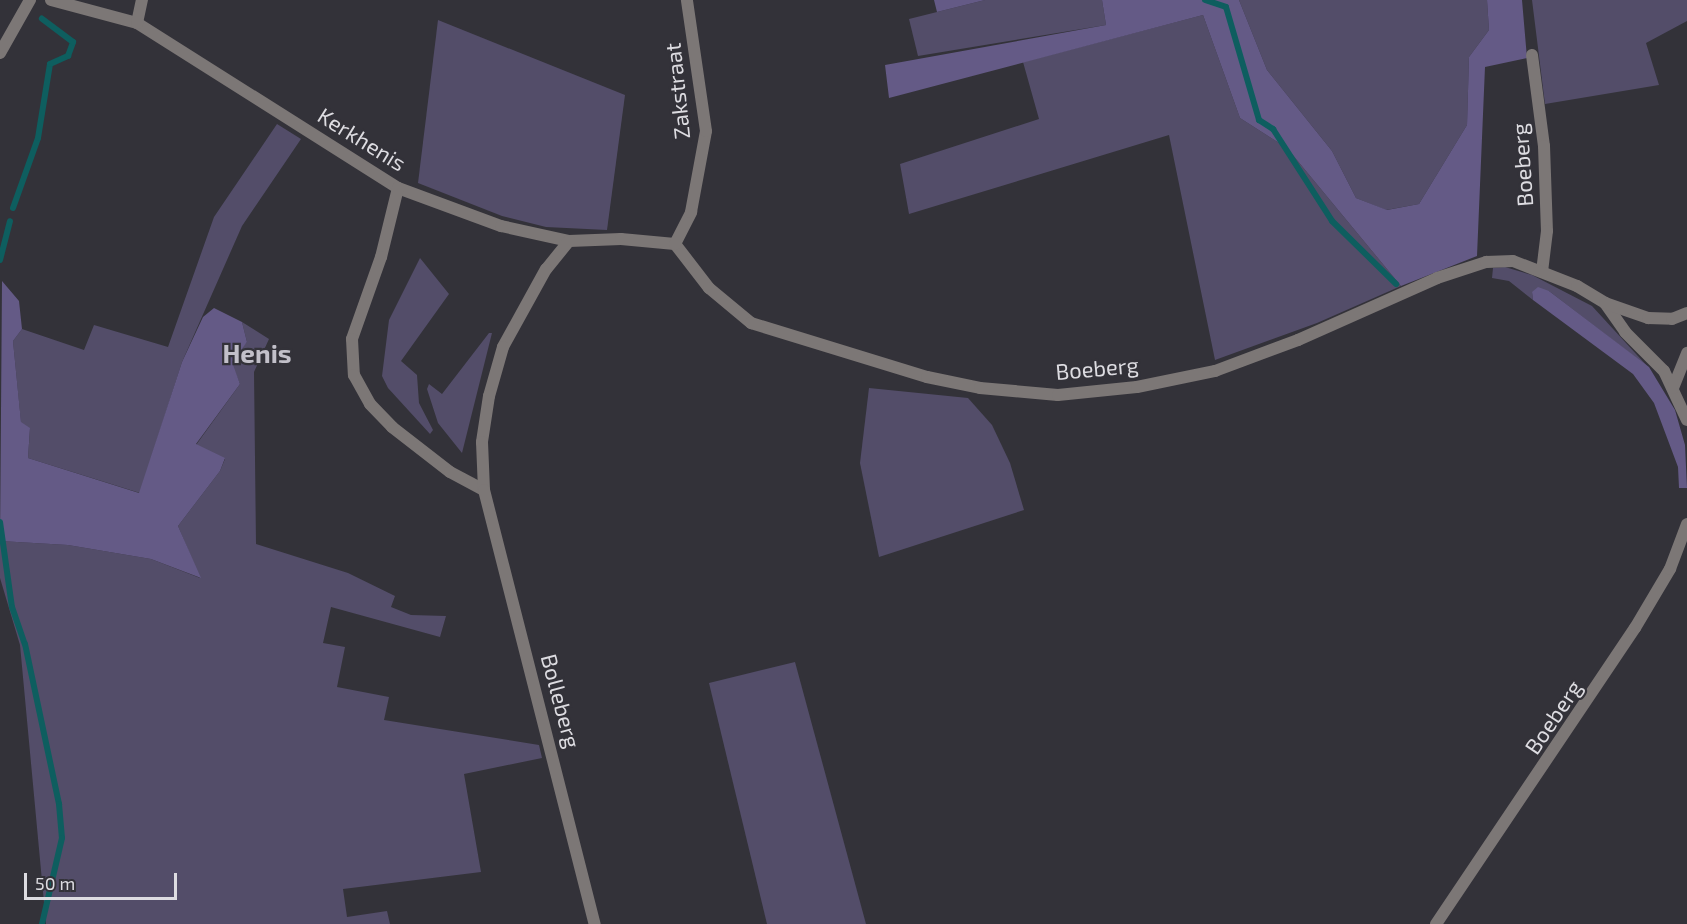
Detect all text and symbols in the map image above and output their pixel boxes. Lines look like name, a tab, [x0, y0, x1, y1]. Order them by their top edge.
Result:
street label: Zakstraat	[659, 42, 695, 140]
street label: Kerkhenis	[313, 102, 411, 176]
street label: Boeberg	[1506, 123, 1538, 207]
district label: Henis	[222, 337, 292, 369]
street label: Boeberg	[1054, 351, 1140, 385]
street label: Bolleberg	[536, 651, 586, 751]
street label: Boeberg	[1519, 675, 1587, 759]
scale bar	[27, 861, 180, 899]
text: 50 m	[35, 872, 75, 894]

